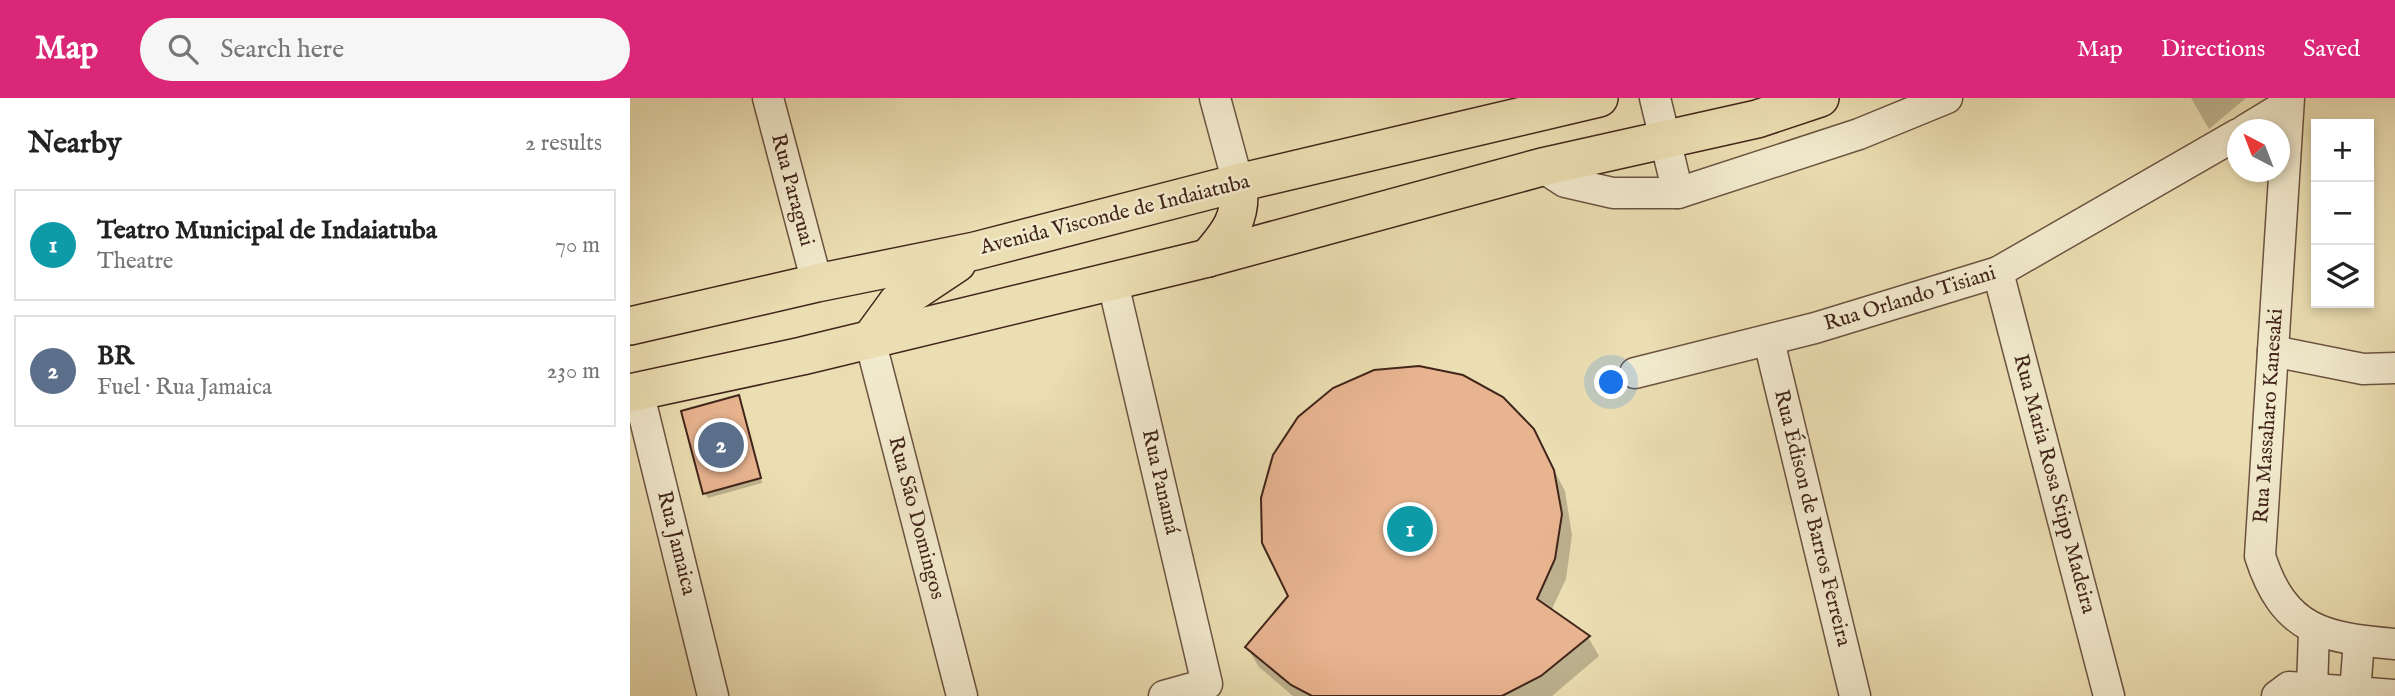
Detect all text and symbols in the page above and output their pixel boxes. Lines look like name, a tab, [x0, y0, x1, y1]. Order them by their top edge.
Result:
search box	[140, 18, 630, 81]
text: Map	[35, 28, 98, 70]
icon: search	[164, 30, 202, 68]
text: Search here	[220, 33, 344, 66]
text: Map	[2077, 34, 2123, 65]
text: Directions	[2161, 34, 2265, 65]
text: Saved	[2303, 34, 2360, 65]
north arrow	[2227, 119, 2290, 182]
map controls	[2311, 119, 2374, 308]
button: +	[2311, 119, 2374, 182]
text: Nearby	[28, 125, 121, 163]
text: 2 results	[525, 129, 602, 158]
street label: Rua Paraguai	[764, 131, 820, 249]
street label: Avenida Visconde de Indaiatuba	[976, 168, 1253, 262]
button: −	[2311, 182, 2374, 245]
text: Teatro Municipal de Indaiatuba	[97, 214, 437, 247]
text: 1	[49, 231, 57, 260]
text: 70 m	[555, 231, 600, 260]
button: layers	[2311, 245, 2374, 308]
text: Theatre	[97, 247, 173, 276]
street label: Rua Orlando Tisiani	[1821, 260, 1999, 338]
street label: Rua Massaharo Kanesaki	[2248, 308, 2290, 524]
text: BR	[97, 340, 134, 373]
street label: Rua Maria Rosa Stipp Madeira	[2006, 351, 2102, 618]
text: 2	[48, 357, 58, 386]
text: 230 m	[547, 357, 600, 386]
your location	[1594, 365, 1628, 399]
text: Fuel · Rua Jamaica	[97, 373, 272, 402]
street label: Rua Édison de Barros Ferreira	[1767, 387, 1858, 650]
pin: 2	[698, 419, 744, 471]
street label: Rua Panamá	[1135, 427, 1185, 538]
street label: Rua São Domingos	[881, 434, 951, 602]
street label: Rua Jamaica	[650, 488, 702, 599]
pin: 1	[1387, 503, 1433, 555]

